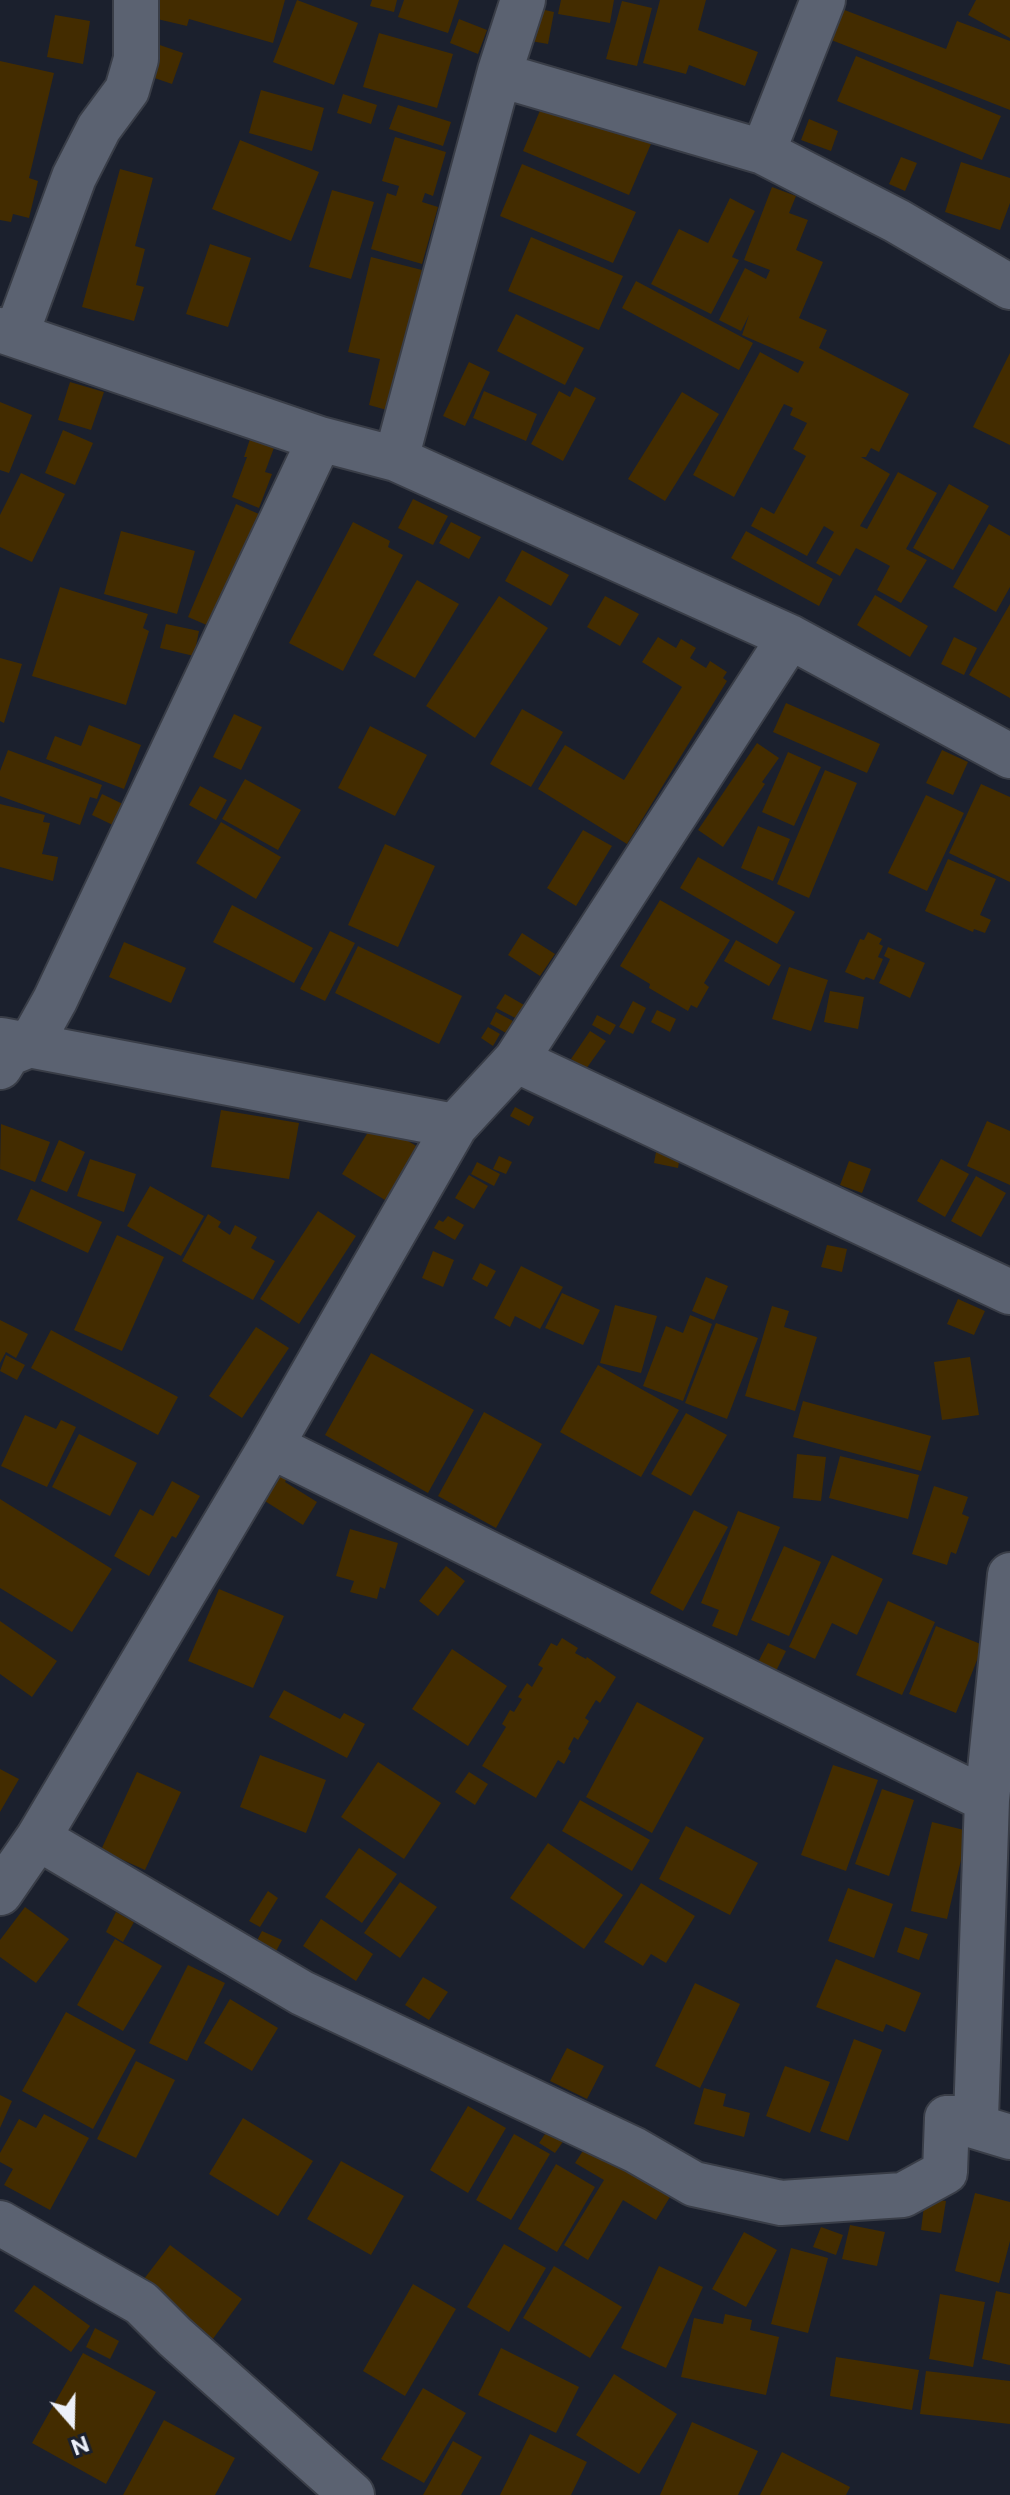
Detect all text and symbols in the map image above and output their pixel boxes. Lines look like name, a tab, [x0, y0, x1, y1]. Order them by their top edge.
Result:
north arrow	[32, 2383, 112, 2463]
text: N	[68, 2430, 93, 2461]

